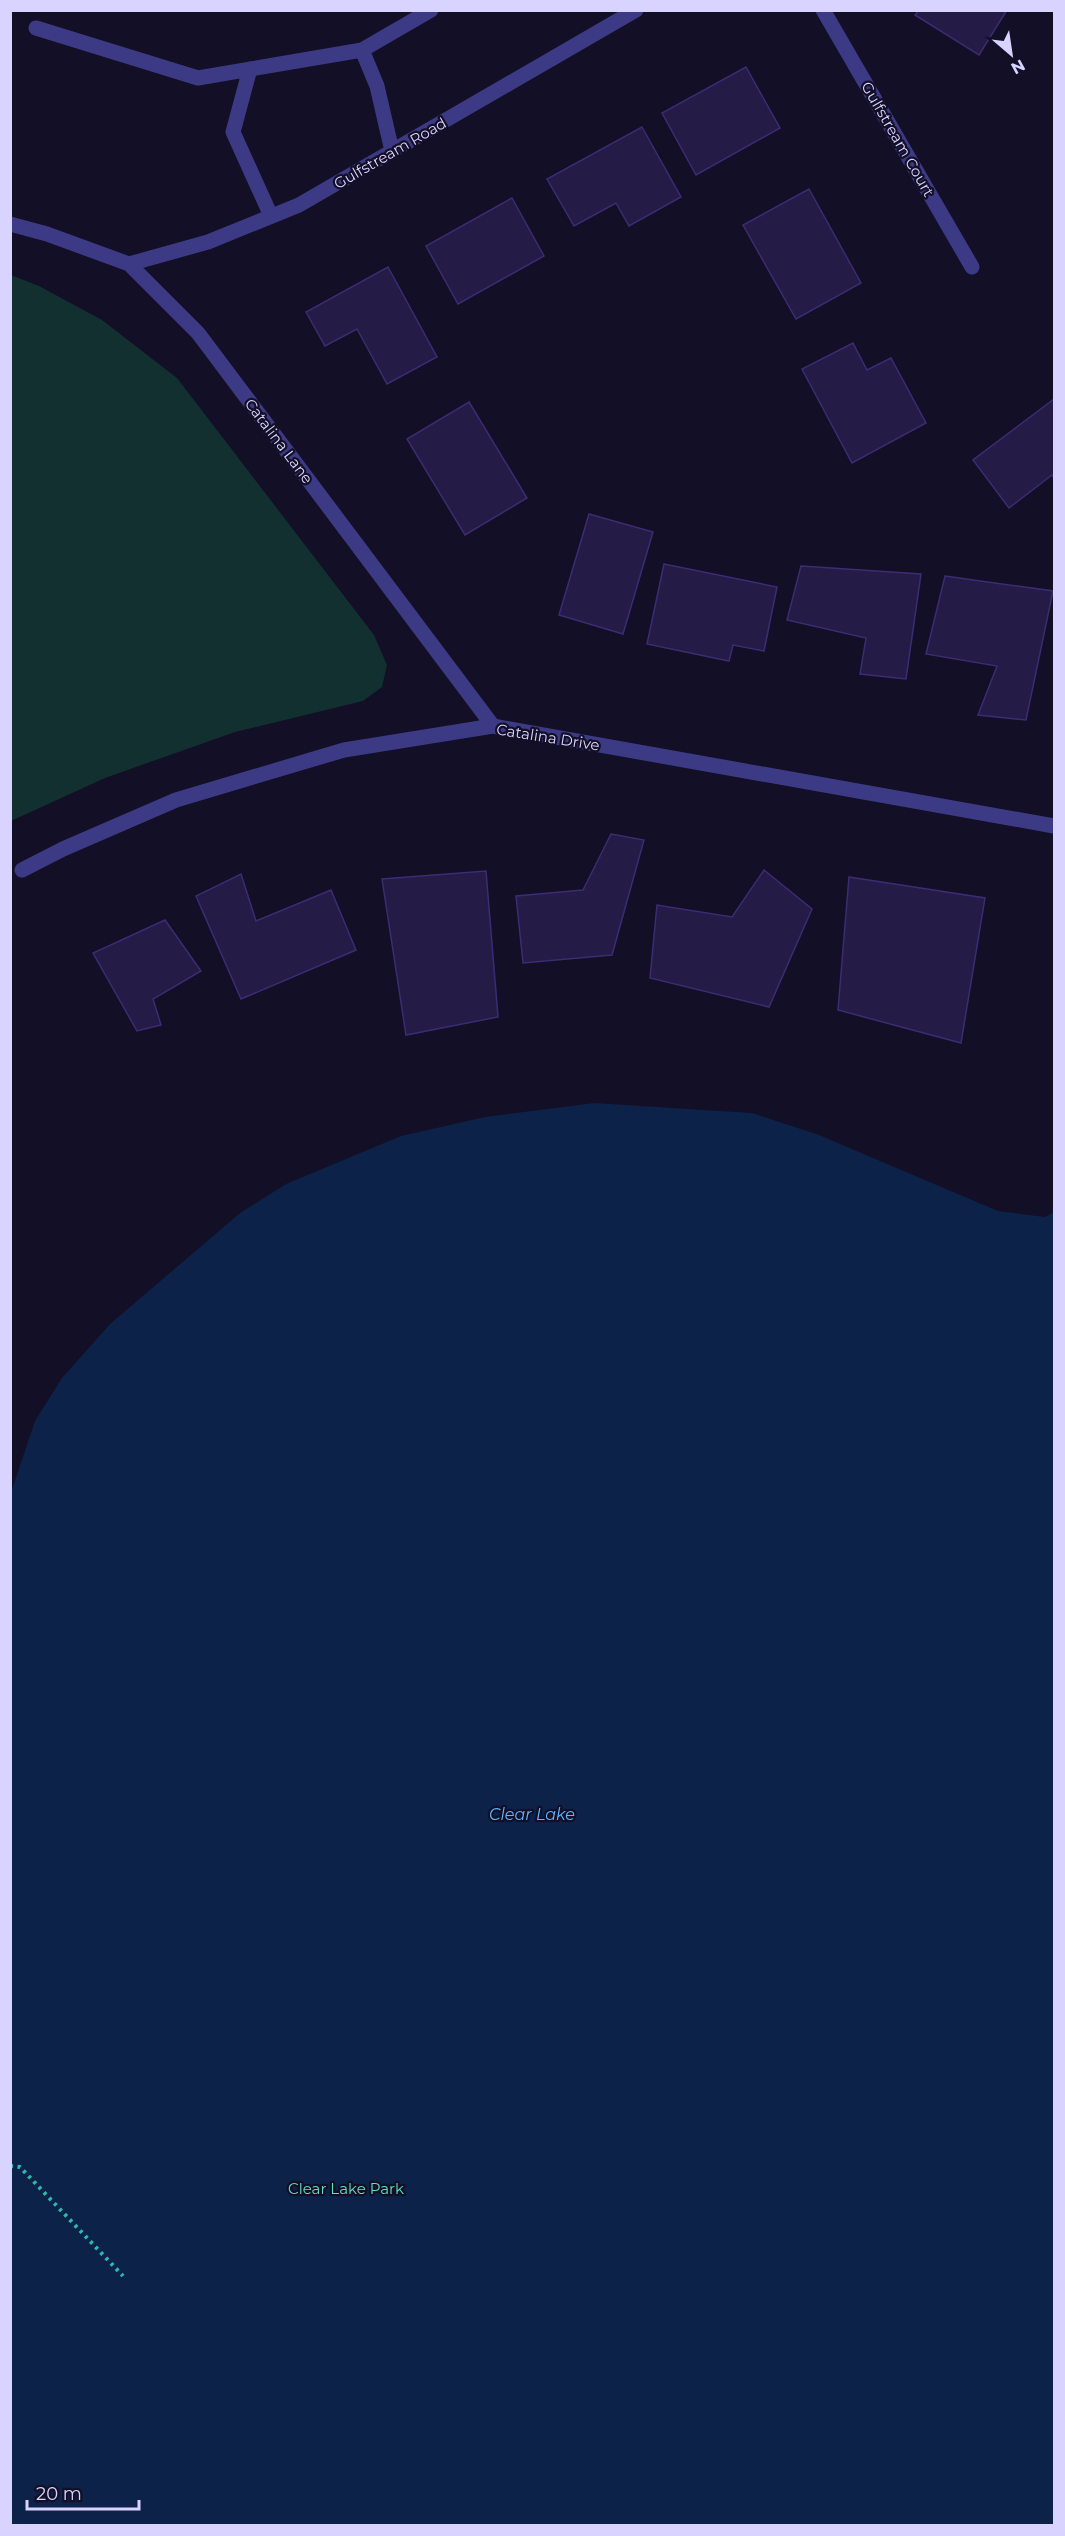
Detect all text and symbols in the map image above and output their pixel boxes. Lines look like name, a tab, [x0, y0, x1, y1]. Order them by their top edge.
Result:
north arrow	[981, 24, 1041, 84]
text: N	[1008, 55, 1028, 78]
street label: Gulfstream Court	[857, 78, 939, 200]
street label: Gulfstream Road	[330, 113, 450, 193]
street label: Catalina Lane	[241, 395, 317, 487]
street label: Catalina Drive	[495, 719, 601, 755]
water label: Clear Lake	[489, 1805, 575, 1824]
park label: Clear Lake Park	[288, 2179, 404, 2198]
scale bar	[27, 2473, 140, 2511]
text: 20 m	[36, 2483, 82, 2505]

